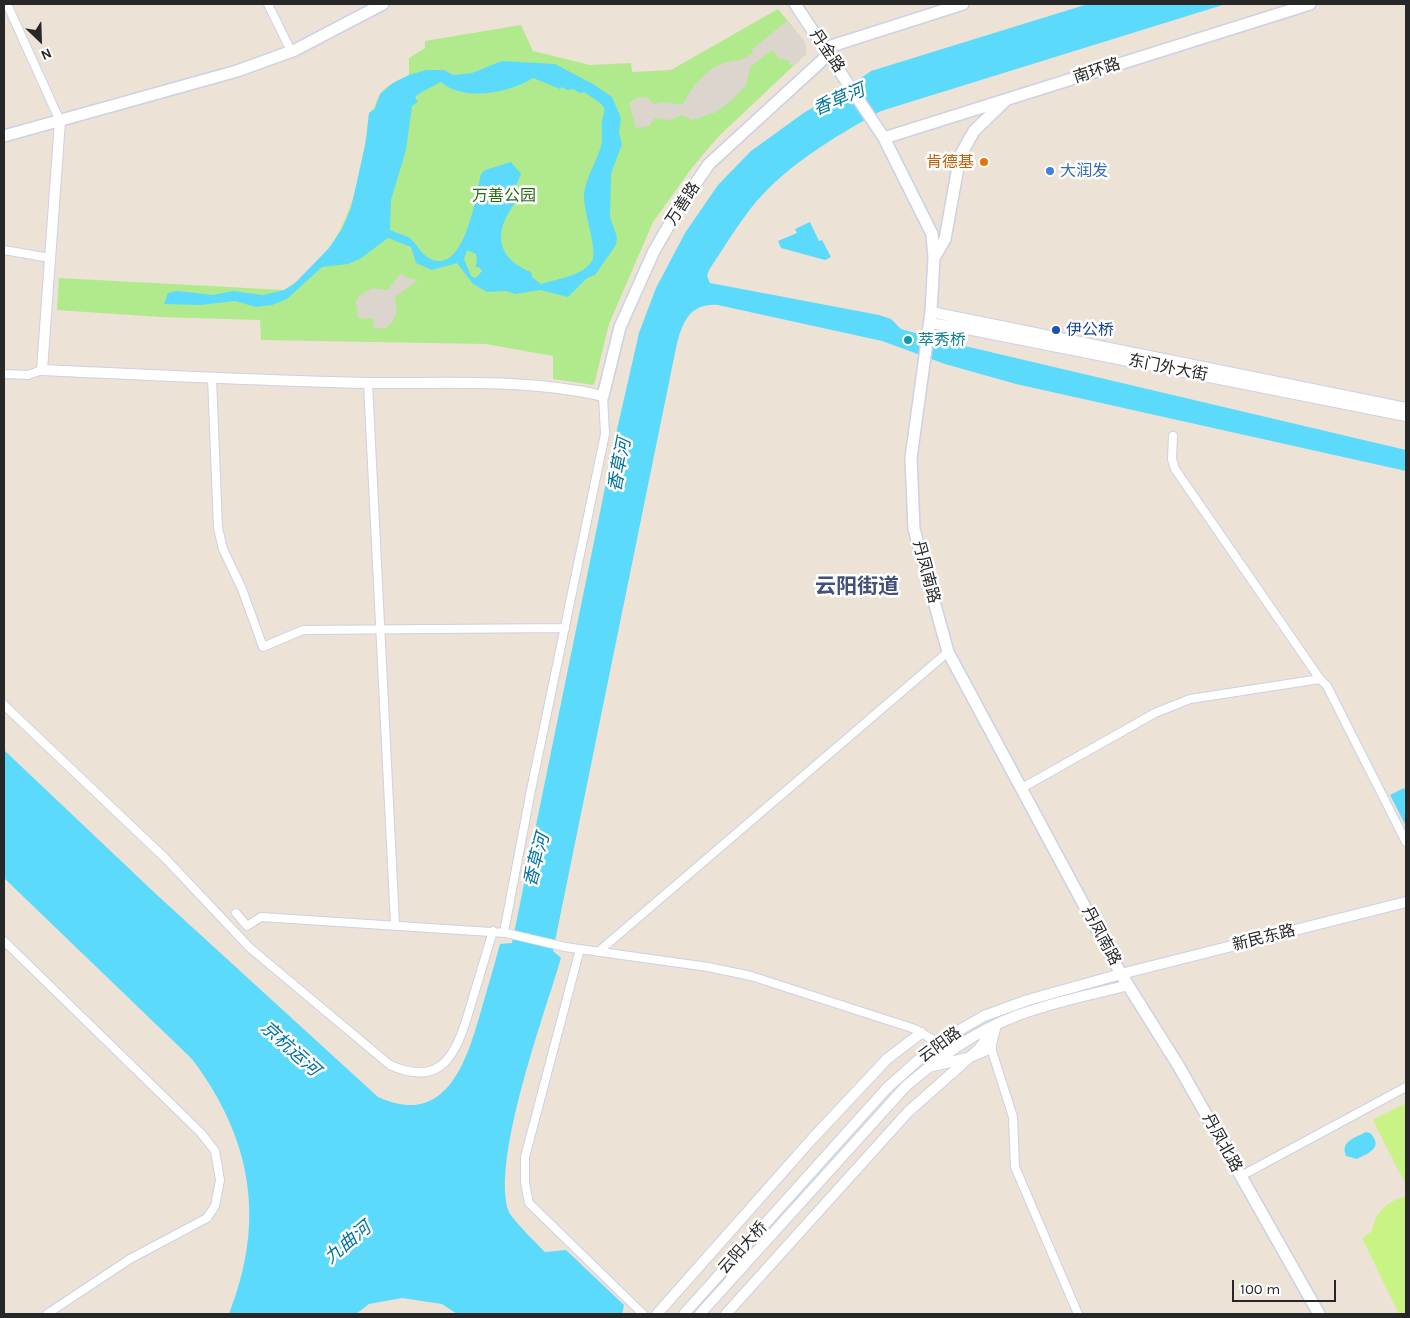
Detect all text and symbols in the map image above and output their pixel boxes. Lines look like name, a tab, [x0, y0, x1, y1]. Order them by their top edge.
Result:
north arrow	[15, 15, 65, 65]
street label: 丹金路	[806, 26, 848, 76]
text: N	[38, 44, 54, 64]
street label: 南环路	[1071, 54, 1123, 88]
water label: 香草河	[810, 80, 868, 120]
place label: 肯德基	[926, 152, 974, 172]
marker: 肯德基	[978, 156, 990, 168]
place label: 大润发	[1060, 161, 1108, 181]
marker: 大润发	[1044, 165, 1056, 177]
street label: 万善路	[662, 179, 704, 229]
park label: 万善公园	[472, 186, 536, 206]
place label: 伊公桥	[1066, 320, 1114, 340]
marker: 伊公桥	[1050, 324, 1062, 336]
place label: 萃秀桥	[918, 330, 966, 350]
marker: 萃秀桥	[902, 334, 914, 346]
street label: 东门外大街	[1127, 351, 1209, 385]
water label: 香草河	[604, 436, 636, 494]
street label: 丹凤南路	[908, 539, 944, 605]
district label: 云阳街道	[815, 574, 899, 600]
water label: 香草河	[520, 831, 554, 889]
street label: 丹凤南路	[1078, 903, 1124, 969]
street label: 新民东路	[1231, 921, 1297, 955]
water label: 京杭运河	[256, 1017, 324, 1081]
street label: 云阳路	[915, 1023, 965, 1067]
street label: 丹凤北路	[1198, 1110, 1246, 1176]
water label: 九曲河	[320, 1217, 376, 1269]
street label: 云阳大桥	[714, 1218, 772, 1278]
scale bar	[1235, 1270, 1339, 1302]
text: 100 m	[1240, 1280, 1280, 1298]

